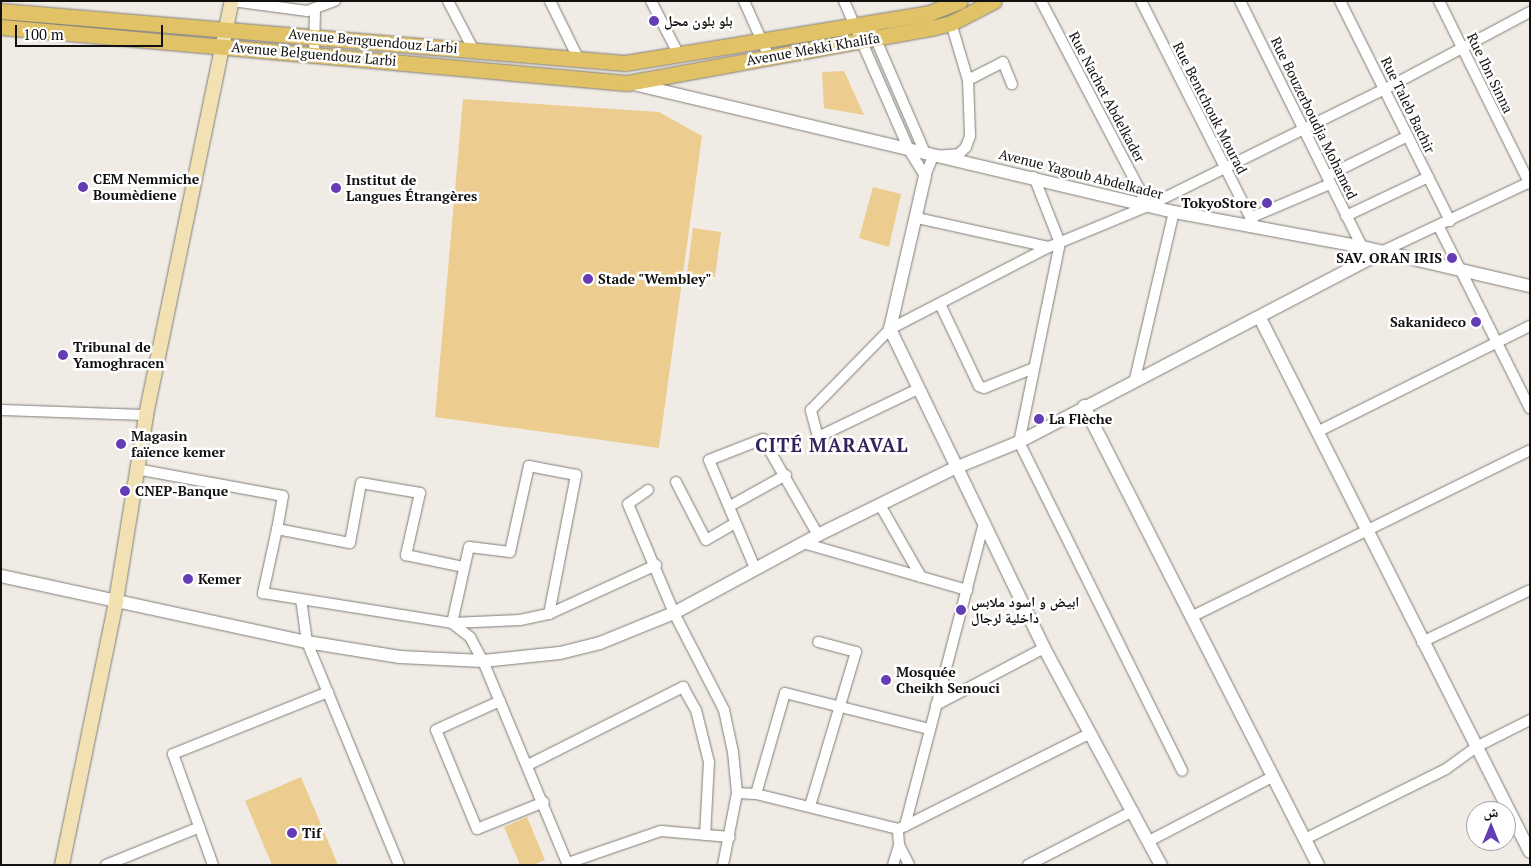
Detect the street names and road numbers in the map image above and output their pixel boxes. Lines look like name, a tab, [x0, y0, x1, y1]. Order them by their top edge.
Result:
street label: Avenue Benguendouz Larbi	[288, 25, 458, 57]
street label: Avenue Mekki Khalifa	[745, 29, 881, 69]
street label: Rue Nachet Abdelkader	[1065, 29, 1149, 165]
street label: Rue Ibn Sinna	[1463, 30, 1517, 116]
street label: Rue Bouzerboudja Mohamed	[1267, 34, 1361, 202]
street label: Avenue Belguendouz Larbi	[231, 38, 397, 70]
street label: Rue Bentchouk Mourad	[1169, 39, 1251, 177]
street label: Rue Taleb Bachir	[1377, 54, 1439, 156]
street label: Avenue Yagoub Abdelkader	[997, 145, 1165, 203]

